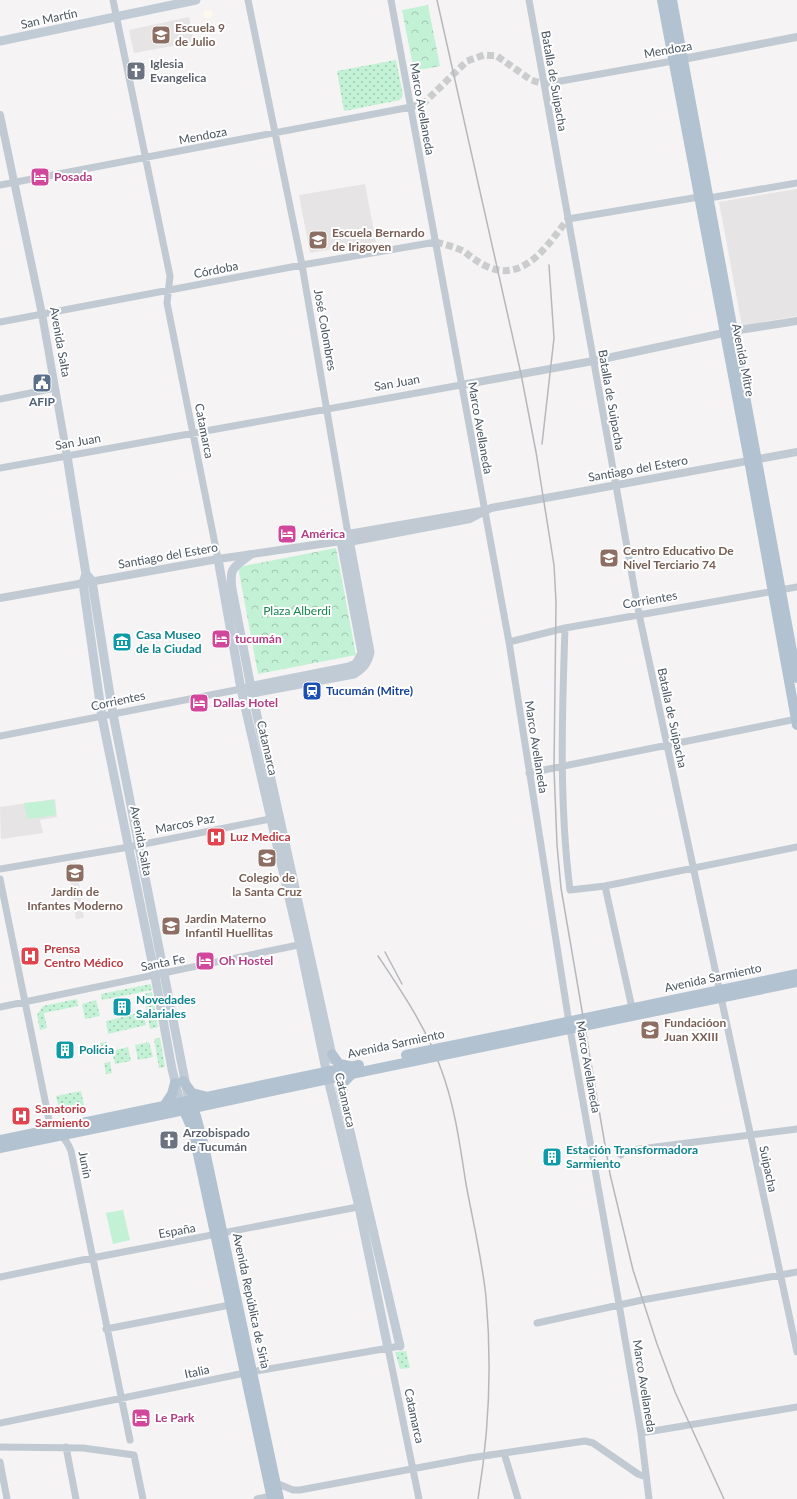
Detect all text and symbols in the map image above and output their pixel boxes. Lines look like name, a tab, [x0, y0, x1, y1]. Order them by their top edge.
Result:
street label: San Martín	[19, 5, 79, 32]
place label: Escuela 9 de Julio	[175, 20, 225, 49]
school or university icon: Escuela 9 de Julio	[150, 24, 172, 46]
street label: Batalla de Suipacha	[538, 30, 571, 132]
street label: Mendoza	[643, 38, 693, 61]
place label: Iglesia Evangelica	[150, 56, 206, 85]
church icon: Iglesia Evangelica	[125, 60, 147, 82]
street label: Marco Avellaneda	[407, 62, 438, 156]
street label: Mendoza	[178, 123, 228, 148]
hotel icon: Posada	[29, 166, 51, 188]
place label: Posada	[54, 169, 92, 184]
place label: Escuela Bernardo de Irigoyen	[332, 225, 425, 254]
school or university icon: Escuela Bernardo de Irigoyen	[307, 229, 329, 251]
street label: Córdoba	[192, 258, 239, 281]
street label: José Colombres	[311, 288, 340, 372]
street label: Avenida Salta	[47, 306, 74, 378]
street label: Avenida Mitre	[729, 322, 758, 398]
street label: Batalla de Suipacha	[595, 349, 628, 451]
street label: San Juan	[373, 371, 421, 394]
public building icon: AFIP	[31, 372, 53, 394]
street label: Marco Avellaneda	[465, 381, 496, 475]
place label: AFIP	[28, 394, 56, 409]
street label: Catamarca	[192, 402, 217, 460]
street label: San Juan	[54, 430, 102, 453]
street label: Santiago del Estero	[587, 452, 689, 485]
hotel icon: América	[276, 523, 298, 545]
place label: América	[300, 526, 345, 541]
street label: Santiago del Estero	[117, 539, 219, 572]
place label: Centro Educativo De Nivel Terciario 74	[623, 543, 734, 572]
school or university icon: Centro Educativo De Nivel Terciario 74	[598, 547, 620, 569]
street label: Corrientes	[621, 587, 678, 612]
park label: Plaza Alberdi	[263, 603, 331, 618]
place label: Casa Museo de la Ciudad	[136, 627, 202, 656]
hotel icon: tucumán	[210, 628, 232, 650]
museum icon: Casa Museo de la Ciudad	[111, 631, 133, 653]
place label: tucumán	[235, 631, 282, 646]
street label: Batalla de Suipacha	[655, 667, 690, 769]
station icon: Tucumán (Mitre)	[301, 680, 323, 702]
place label: Tucumán (Mitre)	[326, 683, 413, 698]
street label: Corrientes	[89, 687, 146, 714]
hotel icon: Dallas Hotel	[188, 692, 210, 714]
place label: Dallas Hotel	[213, 695, 278, 710]
street label: Marco Avellaneda	[522, 700, 551, 794]
street label: Catamarca	[254, 719, 281, 777]
street label: Avenida Salta	[127, 805, 156, 877]
street label: Marcos Paz	[154, 810, 216, 837]
hospital icon: Luz Medica	[205, 826, 227, 848]
place label: Luz Medica	[230, 829, 290, 844]
school or university icon: Colegio de la Santa Cruz	[256, 847, 278, 869]
school or university icon: Jardín de Infantes Moderno	[64, 862, 86, 884]
place label: Colegio de la Santa Cruz	[232, 870, 302, 899]
place label: Jardín de Infantes Moderno	[27, 884, 123, 913]
place label: Jardin Materno Infantil Huellitas	[185, 911, 273, 940]
school or university icon: Jardin Materno Infantil Huellitas	[160, 915, 182, 937]
place label: Prensa Centro Médico	[44, 941, 124, 970]
hospital icon: Prensa Centro Médico	[19, 945, 41, 967]
hotel icon: Oh Hostel	[194, 950, 216, 972]
street label: Santa Fe	[139, 951, 186, 974]
place label: Oh Hostel	[219, 953, 273, 968]
street label: Avenida Sarmiento	[663, 960, 763, 995]
place label: Novedades Salariales	[136, 992, 196, 1021]
building icon: Novedades Salariales	[111, 996, 133, 1018]
place label: Fundacióon Juan XXIII	[664, 1015, 726, 1044]
school or university icon: Fundacióon Juan XXIII	[639, 1019, 661, 1041]
street label: Marco Avellaneda	[573, 1020, 604, 1114]
street label: Avenida Sarmiento	[346, 1026, 446, 1061]
building icon: Policia	[54, 1039, 76, 1061]
place label: Policia	[79, 1042, 114, 1057]
street label: Catamarca	[332, 1071, 359, 1129]
place label: Sanatorio Sarmiento	[35, 1101, 90, 1130]
hospital icon: Sanatorio Sarmiento	[10, 1105, 32, 1127]
place label: Arzobispado de Tucumán	[182, 1125, 250, 1154]
church icon: Arzobispado de Tucumán	[158, 1129, 180, 1151]
place label: Estación Transformadora Sarmiento	[566, 1142, 698, 1171]
street label: Suipacha	[756, 1144, 781, 1193]
building icon: Estación Transformadora Sarmiento	[541, 1146, 563, 1168]
street label: Junín	[75, 1150, 96, 1180]
street label: España	[157, 1220, 197, 1241]
street label: Avenida República de Siria	[230, 1232, 273, 1370]
street label: Marco Avellaneda	[630, 1339, 659, 1433]
street label: Italia	[183, 1362, 211, 1381]
street label: Catamarca	[401, 1387, 428, 1445]
hotel icon: Le Park	[130, 1407, 152, 1429]
place label: Le Park	[155, 1410, 195, 1425]

